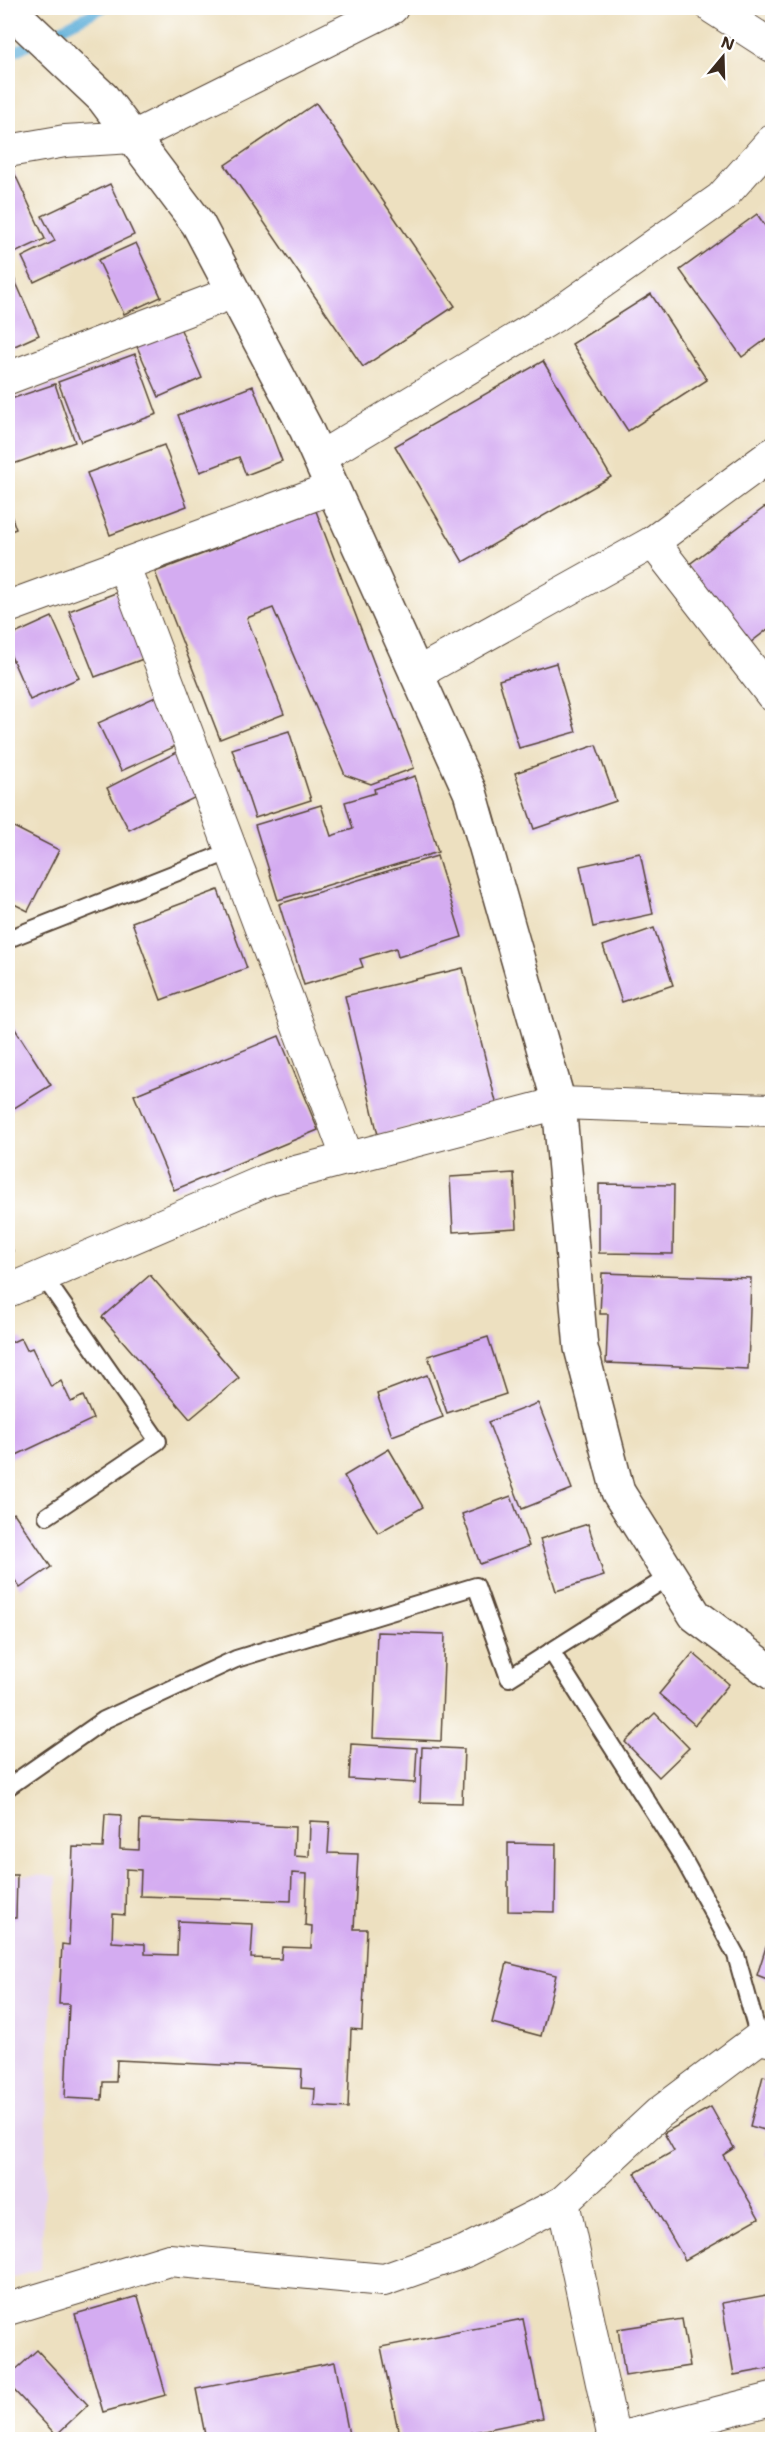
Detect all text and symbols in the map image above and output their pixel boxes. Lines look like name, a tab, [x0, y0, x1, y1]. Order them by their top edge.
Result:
north arrow	[693, 27, 753, 87]
text: N	[718, 31, 737, 55]

